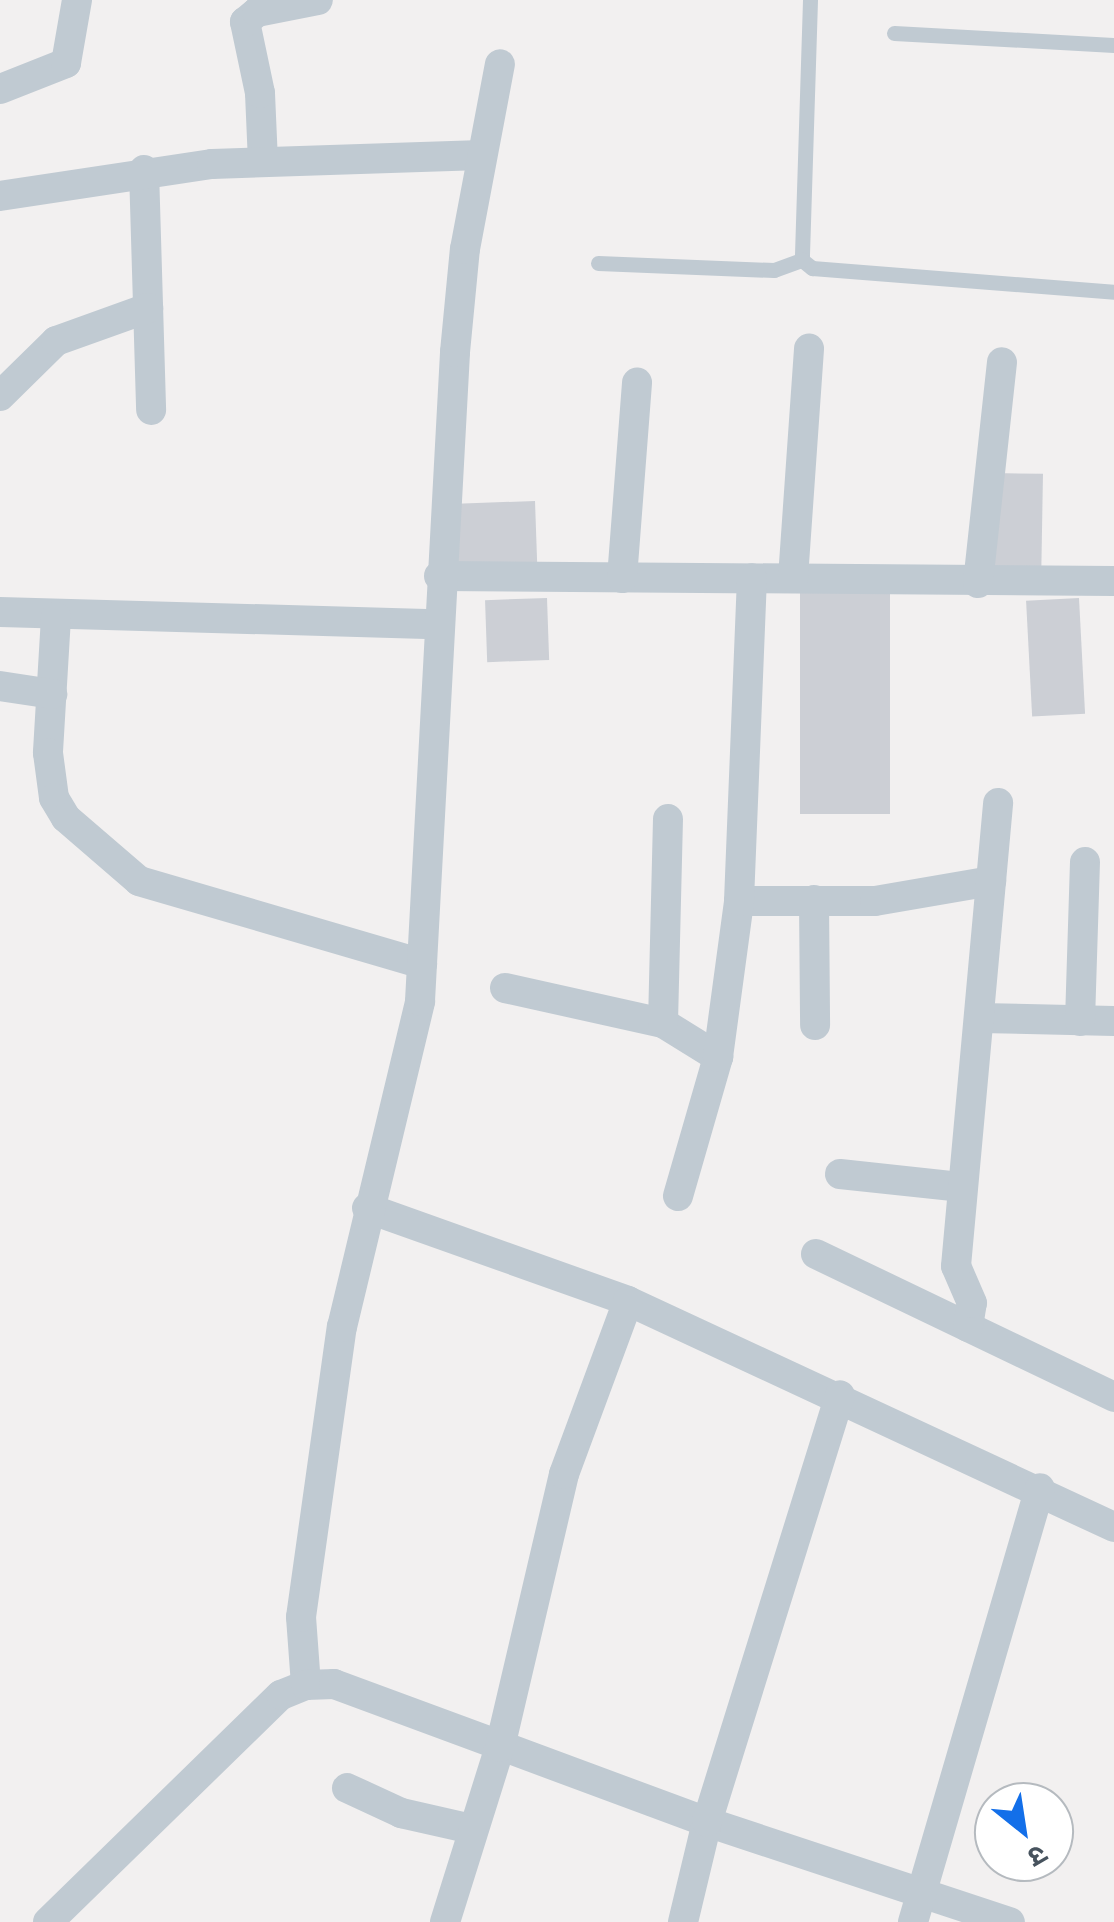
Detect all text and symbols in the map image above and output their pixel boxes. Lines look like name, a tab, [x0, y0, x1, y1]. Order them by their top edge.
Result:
north arrow	[974, 1782, 1074, 1882]
text: उ	[1023, 1838, 1053, 1874]

